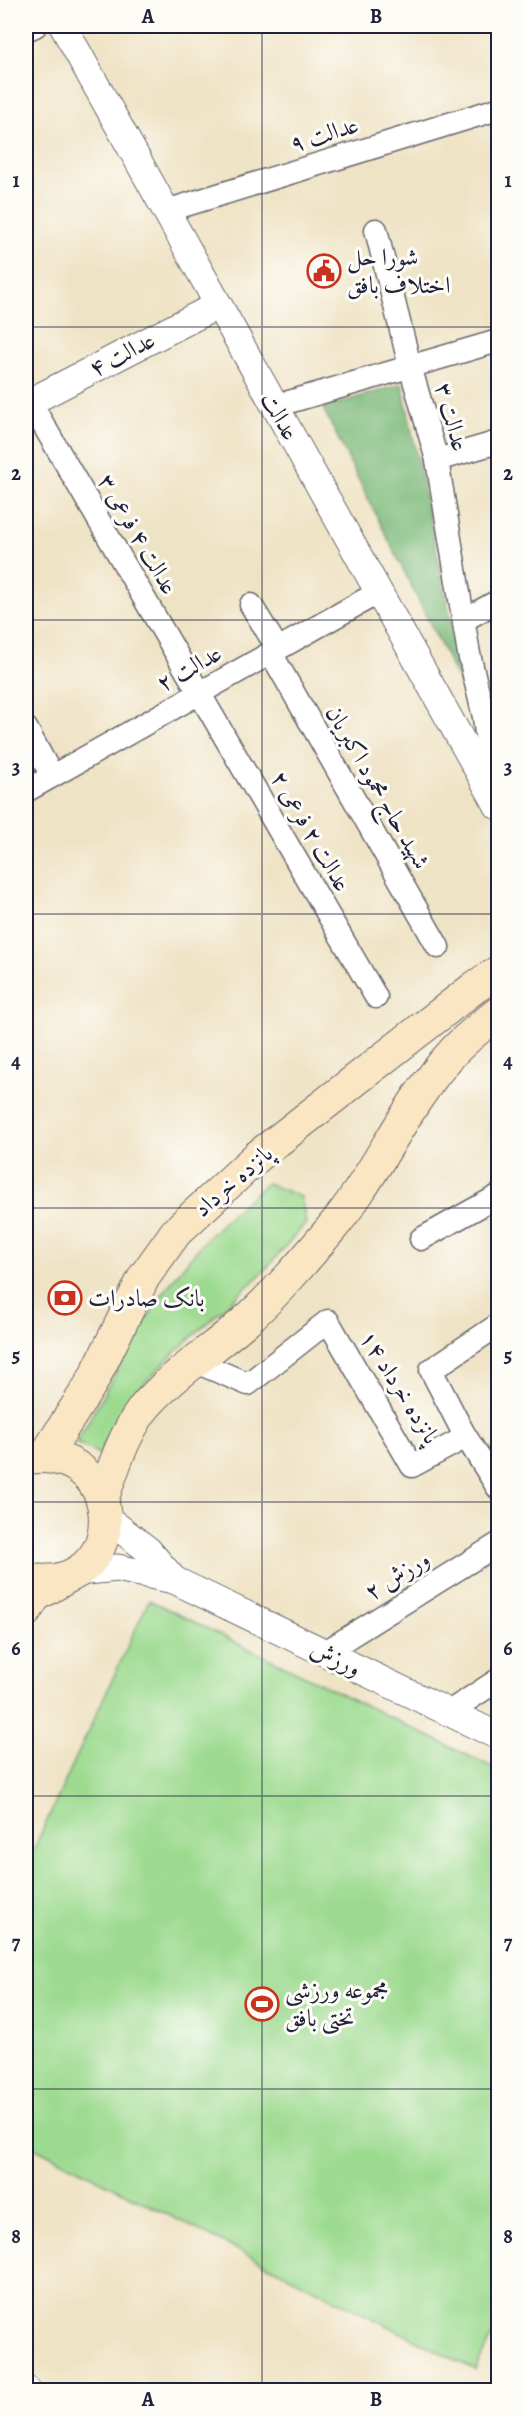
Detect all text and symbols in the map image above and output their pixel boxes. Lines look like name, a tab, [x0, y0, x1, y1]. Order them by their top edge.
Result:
text: A	[141, 3, 155, 30]
text: B	[370, 3, 382, 30]
street label: عدالت ۹	[286, 108, 362, 160]
text: 1	[12, 167, 20, 194]
text: 1	[504, 167, 512, 194]
place label: شورا حل اختلاف بافق	[347, 241, 450, 301]
public building icon: شورا حل اختلاف بافق	[306, 253, 342, 289]
street label: عدالت ۴	[84, 324, 160, 384]
street label: عدالت ۳	[427, 379, 477, 455]
street label: عدالت	[254, 386, 306, 446]
text: 2	[11, 460, 21, 487]
text: 2	[503, 460, 513, 487]
street label: عدالت ۴ فرعی ۳	[90, 468, 186, 600]
street label: عدالت ۲	[151, 637, 227, 699]
street label: شهید حاج محمود اکبریان	[314, 699, 438, 877]
text: 3	[12, 754, 20, 781]
text: 3	[504, 754, 512, 781]
street label: عدالت ۲ فرعی ۲	[263, 765, 359, 897]
text: 4	[11, 1048, 21, 1075]
text: 4	[503, 1048, 513, 1075]
street label: پانزده خرداد	[187, 1137, 281, 1225]
bank icon: بانک صادرات	[47, 1280, 83, 1316]
place label: بانک صادرات	[88, 1282, 205, 1314]
street label: پانزده خرداد ۱۴	[352, 1324, 448, 1452]
text: 5	[12, 1342, 20, 1369]
text: 5	[504, 1342, 512, 1369]
street label: ورزش ۲	[358, 1543, 436, 1607]
street label: ورزش	[305, 1632, 367, 1684]
text: 6	[11, 1635, 21, 1662]
text: 6	[503, 1635, 513, 1662]
text: 7	[12, 1929, 21, 1956]
text: 7	[504, 1929, 513, 1956]
place label: مجموعه ورزشی تختی بافق	[285, 1974, 389, 2035]
sports icon: مجموعه ورزشی تختی بافق	[244, 1986, 280, 2022]
text: 8	[11, 2223, 21, 2250]
text: 8	[503, 2223, 513, 2250]
text: A	[141, 2386, 155, 2413]
text: B	[370, 2386, 382, 2413]

